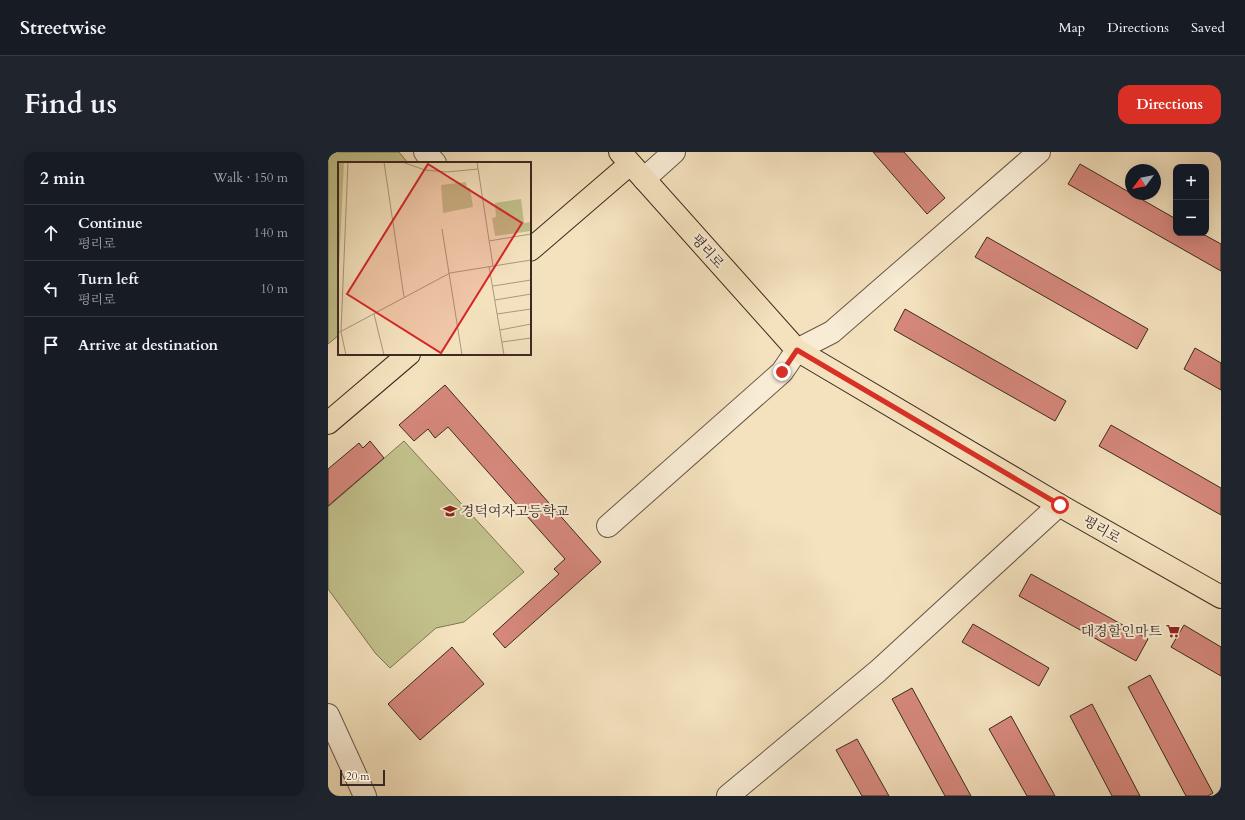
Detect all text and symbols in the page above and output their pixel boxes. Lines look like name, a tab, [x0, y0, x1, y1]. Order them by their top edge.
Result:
text: Streetwise	[20, 15, 107, 41]
text: Map	[1059, 18, 1085, 37]
text: Directions	[1107, 18, 1169, 37]
text: Saved	[1191, 18, 1225, 37]
text: Find us	[24, 85, 117, 123]
button: Directions	[1118, 85, 1221, 124]
inset map	[338, 162, 531, 355]
north arrow	[1125, 164, 1161, 200]
map controls	[1173, 164, 1209, 236]
button: +	[1173, 164, 1209, 200]
text: 2 min	[40, 167, 85, 190]
text: Walk · 150 m	[213, 169, 288, 187]
button: −	[1173, 200, 1209, 236]
text: Continue	[78, 213, 143, 233]
icon: ahead	[40, 222, 62, 244]
text: 140 m	[254, 224, 288, 242]
street label: 평리로	[687, 230, 729, 273]
text: 평리로	[78, 235, 116, 253]
text: Turn left	[78, 269, 139, 289]
icon: left	[40, 278, 62, 300]
text: 10 m	[260, 280, 288, 298]
text: 평리로	[78, 291, 116, 309]
icon: arrive	[40, 334, 62, 356]
text: Arrive at destination	[78, 335, 218, 355]
route end	[773, 363, 791, 381]
route start	[1051, 496, 1069, 514]
place label: 경덕여자고등학교	[461, 502, 570, 521]
school or university icon: 경덕여자고등학교	[442, 503, 458, 519]
street label: 평리로	[1079, 511, 1124, 548]
place label: 대경할인마트	[1081, 622, 1162, 641]
supermarket icon: 대경할인마트	[1165, 623, 1181, 639]
scale bar	[340, 768, 385, 787]
text: 20 m	[346, 769, 370, 784]

